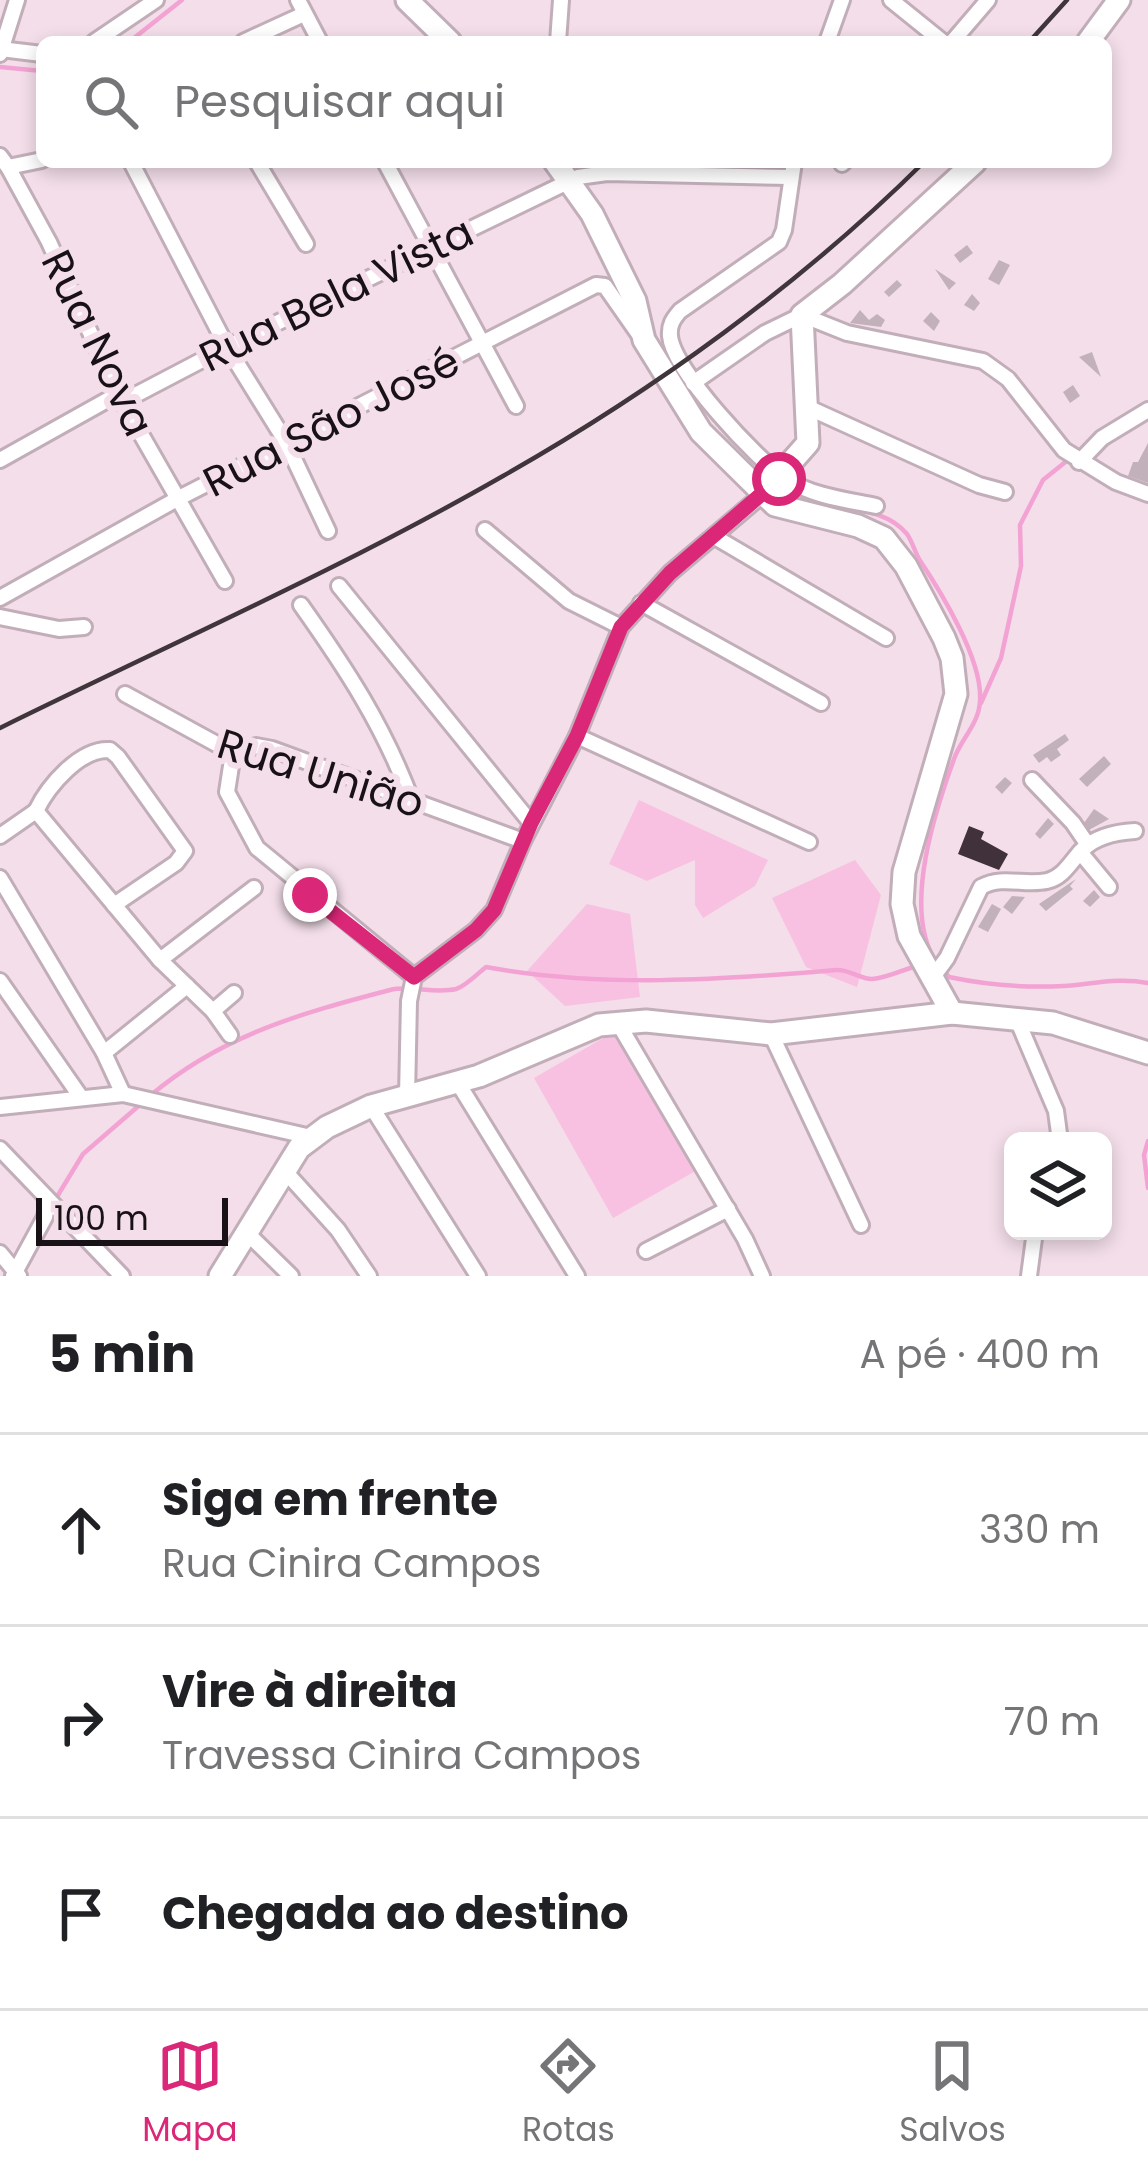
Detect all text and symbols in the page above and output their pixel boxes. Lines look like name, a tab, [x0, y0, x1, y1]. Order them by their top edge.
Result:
search box	[36, 36, 1112, 168]
icon: search	[78, 69, 144, 135]
text: Pesquisar aqui	[174, 70, 505, 133]
street label: Rua Bela Vista	[189, 203, 483, 386]
street label: Rua Nova	[27, 240, 168, 446]
street label: Rua São José	[193, 332, 469, 511]
route start	[752, 452, 806, 506]
street label: Rua União	[210, 714, 431, 833]
route end	[283, 868, 337, 922]
map controls	[1004, 1132, 1112, 1240]
button: layers	[1004, 1132, 1112, 1240]
scale bar	[36, 1192, 228, 1245]
text: 100 m	[54, 1195, 149, 1242]
text: 5 min	[48, 1318, 195, 1390]
text: A pé · 400 m	[860, 1327, 1100, 1382]
text: Siga em frente	[162, 1468, 498, 1531]
icon: ahead	[48, 1497, 114, 1563]
text: 330 m	[979, 1502, 1100, 1557]
text: Rua Cinira Campos	[162, 1536, 541, 1591]
text: Vire à direita	[162, 1660, 458, 1723]
icon: right	[48, 1689, 114, 1755]
text: 70 m	[1004, 1694, 1100, 1749]
text: Travessa Cinira Campos	[162, 1728, 641, 1783]
icon: arrive	[48, 1881, 114, 1947]
text: Chegada ao destino	[162, 1882, 629, 1945]
tab: Mapa	[142, 2033, 238, 2155]
tab: Rotas	[522, 2033, 615, 2155]
tab: Salvos	[899, 2033, 1006, 2155]

